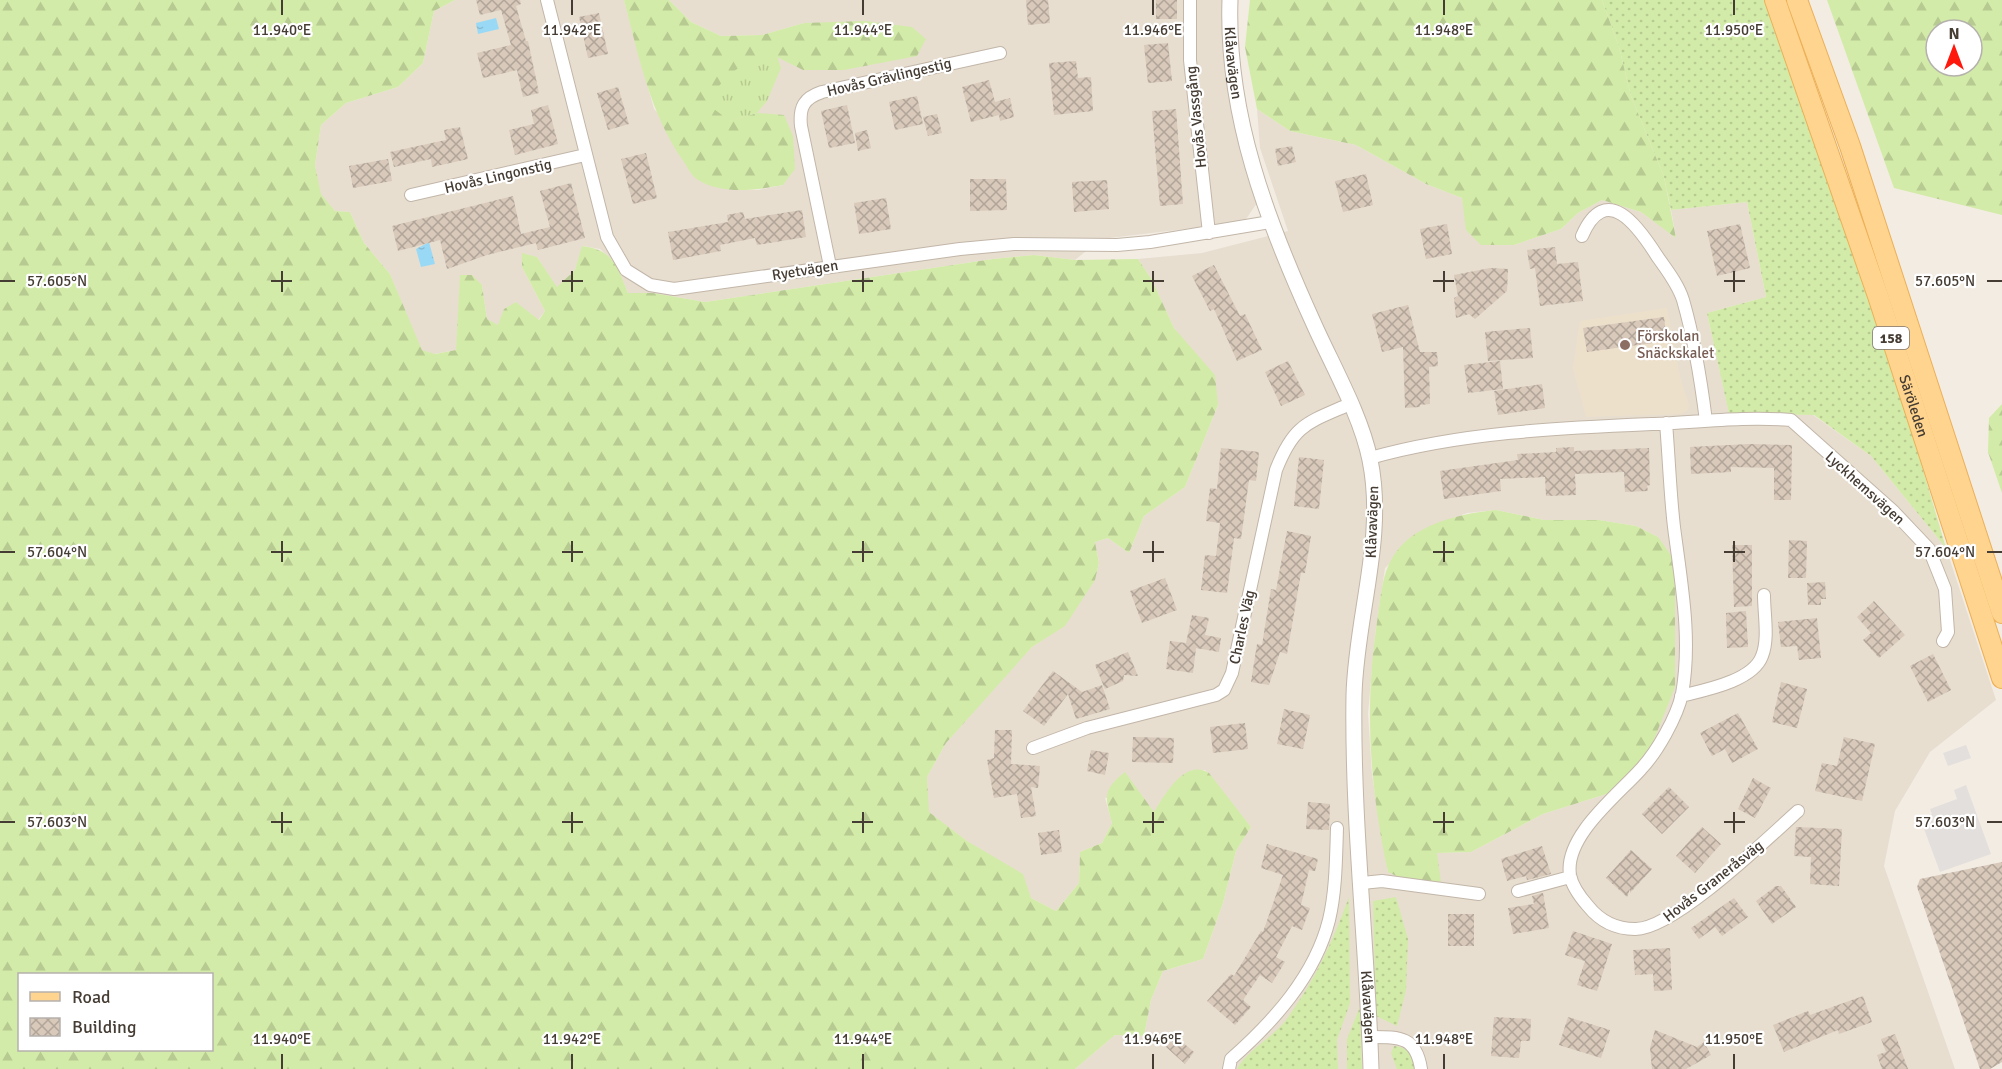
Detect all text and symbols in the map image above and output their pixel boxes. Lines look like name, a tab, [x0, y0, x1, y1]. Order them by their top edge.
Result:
north arrow	[1924, 18, 1984, 78]
text: 11.940°E	[253, 21, 311, 39]
text: 11.942°E	[543, 21, 601, 39]
text: 11.944°E	[834, 21, 892, 39]
text: 11.946°E	[1124, 21, 1182, 39]
text: 11.948°E	[1415, 21, 1473, 39]
text: 11.950°E	[1705, 21, 1763, 39]
text: N	[1948, 24, 1960, 44]
street label: Klåvavägen	[1221, 26, 1246, 101]
street label: Hovås Grävlingestig	[825, 54, 953, 100]
street label: Hovås Vassgång	[1182, 65, 1210, 169]
street label: Hovås Lingonstig	[443, 155, 554, 197]
street label: Ryetvägen	[771, 256, 839, 284]
text: 57.605°N	[27, 272, 87, 290]
text: 57.605°N	[1915, 272, 1975, 290]
place label: Förskolan Snäckskalet	[1637, 327, 1714, 362]
road number: 158	[1873, 327, 1909, 349]
marker: Förskolan Snäckskalet	[1618, 338, 1632, 352]
street label: Säröleden	[1895, 373, 1932, 439]
street label: Lyckhemsvägen	[1822, 448, 1908, 528]
street label: Klåvavägen	[1362, 485, 1382, 559]
text: 57.604°N	[27, 543, 87, 561]
text: 57.604°N	[1915, 543, 1975, 561]
street label: Charles Väg	[1225, 588, 1259, 666]
text: 57.603°N	[27, 813, 87, 831]
text: 57.603°N	[1915, 813, 1975, 831]
street label: Hovås Graneråsväg	[1659, 836, 1767, 926]
street label: Klåvavägen	[1357, 970, 1379, 1044]
legend	[18, 973, 213, 1051]
text: Road	[72, 986, 111, 1008]
text: Building	[72, 1016, 136, 1038]
text: 11.940°E	[253, 1030, 311, 1048]
text: 11.942°E	[543, 1030, 601, 1048]
text: 11.944°E	[834, 1030, 892, 1048]
text: 11.946°E	[1124, 1030, 1182, 1048]
text: 11.948°E	[1415, 1030, 1473, 1048]
text: 11.950°E	[1705, 1030, 1763, 1048]

